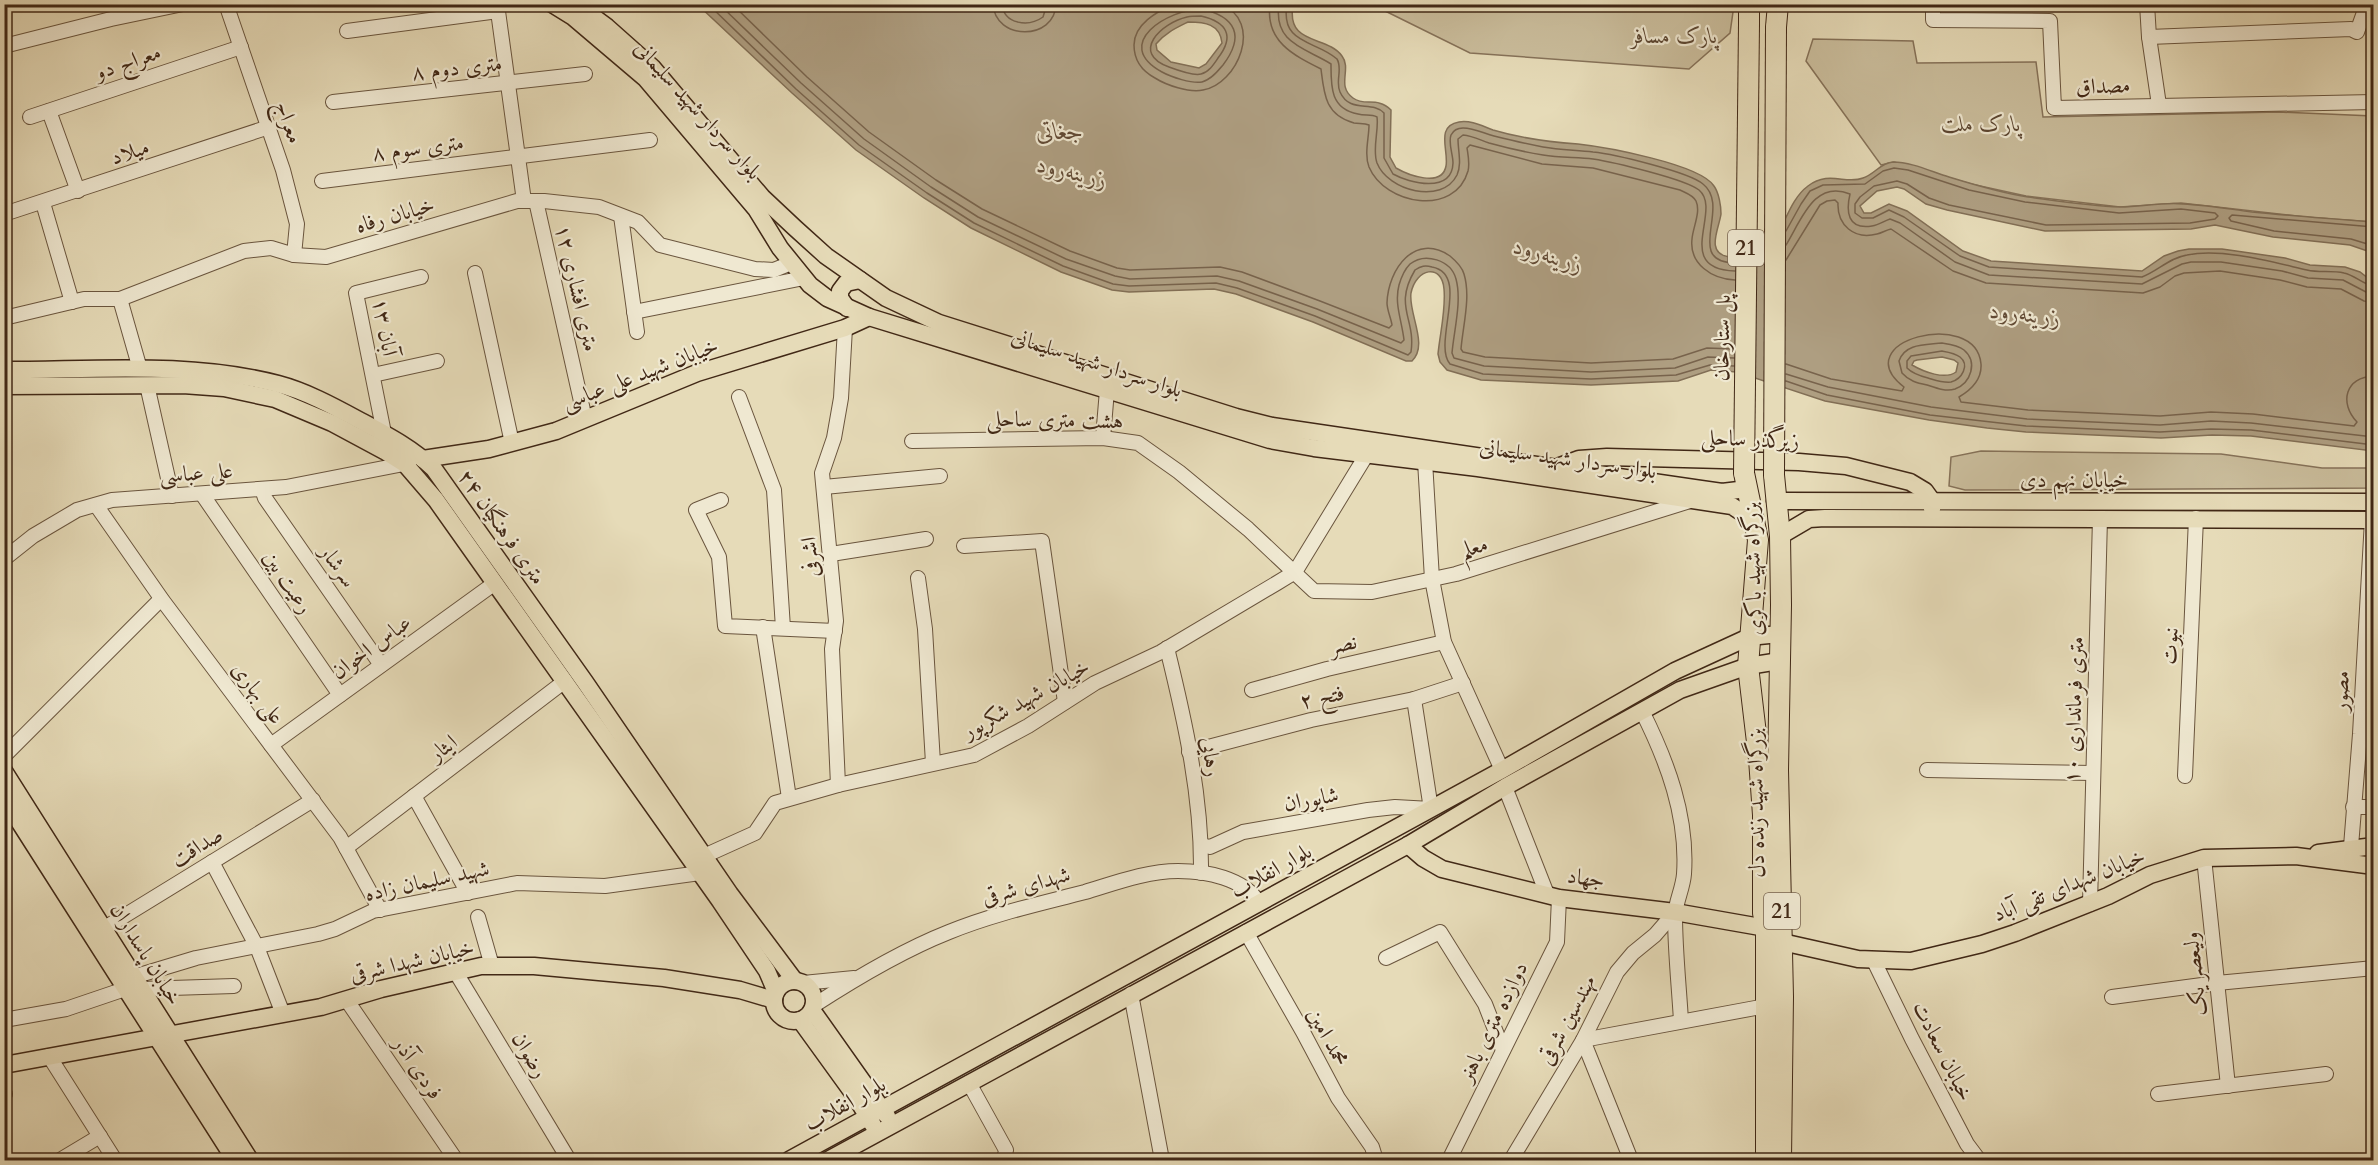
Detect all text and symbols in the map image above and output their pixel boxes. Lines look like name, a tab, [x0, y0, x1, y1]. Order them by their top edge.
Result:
park label: پارک مسافر	[1629, 21, 1720, 52]
street label: بلوار سردار شهید سلیمانی	[627, 34, 769, 186]
street label: معراج دو	[89, 37, 166, 92]
street label: ۸ متری دوم	[410, 48, 504, 92]
street label: مصداق	[2075, 70, 2131, 102]
street label: معراج	[264, 97, 310, 149]
park label: پارک ملت	[1941, 109, 2023, 140]
water label: جغاتی	[1036, 115, 1084, 148]
street label: ۸ متری سوم	[370, 127, 466, 172]
street label: میلاد	[107, 132, 153, 172]
water label: زرینه‌رود	[1034, 148, 1110, 196]
street label: خیابان رفاه	[352, 189, 438, 241]
street label: ۱۲ متری افشاری	[548, 222, 606, 354]
water label: زرینه‌رود	[1509, 229, 1587, 281]
road number: 21	[1728, 230, 1764, 266]
street label: پل ستارخان	[1706, 292, 1739, 382]
water label: زرینه‌رود	[1988, 294, 2062, 334]
street label: ۱۳ آبان	[365, 296, 405, 360]
street label: بلوار سردار شهید سلیمانی	[1008, 321, 1186, 405]
street label: خیابان شهید علی عباسی	[557, 330, 723, 419]
street label: هشت متری ساحلی	[986, 404, 1124, 437]
street label: زیرگذر ساحلی	[1700, 421, 1800, 457]
street label: بلوار سردار شهید سلیمانی	[1478, 432, 1658, 486]
street label: علی عباسی	[158, 455, 234, 492]
street label: ۲۴ متری فرهنگیان	[451, 463, 553, 591]
street label: خیابان نهم دی	[2020, 465, 2128, 500]
street label: بزرگراه شهید باکری	[1736, 501, 1770, 636]
street label: معلم	[1457, 529, 1493, 572]
street label: اشرفی	[793, 536, 827, 578]
street label: سرشار	[311, 537, 363, 593]
street label: رعیت بین	[256, 544, 320, 620]
street label: عباس اخوان	[325, 608, 417, 686]
street label: نصر	[1324, 626, 1360, 662]
street label: نبوت	[2154, 627, 2186, 665]
street label: ۱۰ متری فرمانداری	[2056, 636, 2092, 784]
street label: خیابان شهید شکرپور	[955, 652, 1096, 748]
street label: علی بهاری	[224, 655, 291, 731]
street label: مصور	[2325, 670, 2357, 714]
street label: فتح ۲	[1297, 678, 1348, 720]
street label: ایثار	[421, 727, 464, 770]
street label: بزرگراه شهید زنده دل	[1740, 728, 1772, 878]
street label: رهایی	[1194, 735, 1228, 779]
street label: شاپوران	[1281, 779, 1341, 820]
street label: صداقت	[165, 819, 229, 875]
street label: بلوار انقلاب	[1225, 836, 1317, 906]
street label: خیابان شهدای تقی آباد	[1988, 841, 2150, 930]
street label: شهید سلیمان زاده	[362, 853, 492, 909]
street label: شهدای شرقی	[978, 859, 1074, 913]
street label: جهاد	[1565, 861, 1607, 895]
road number: 21	[1764, 893, 1800, 929]
street label: خیابان پاسداران	[102, 897, 189, 1011]
street label: ولیعصر یک	[2176, 930, 2214, 1018]
street label: خیابان شهدا شرقی	[347, 932, 477, 990]
street label: دوازده متری باهنر	[1450, 957, 1535, 1089]
street label: مهندسین شرقی	[1531, 970, 1603, 1070]
street label: خیابان سعادت	[1905, 996, 1981, 1106]
street label: محمد امین	[1300, 1002, 1356, 1072]
street label: رضوان	[504, 1026, 556, 1084]
street label: فردی آذر	[385, 1029, 450, 1105]
street label: بلوار انقلاب	[799, 1069, 891, 1139]

